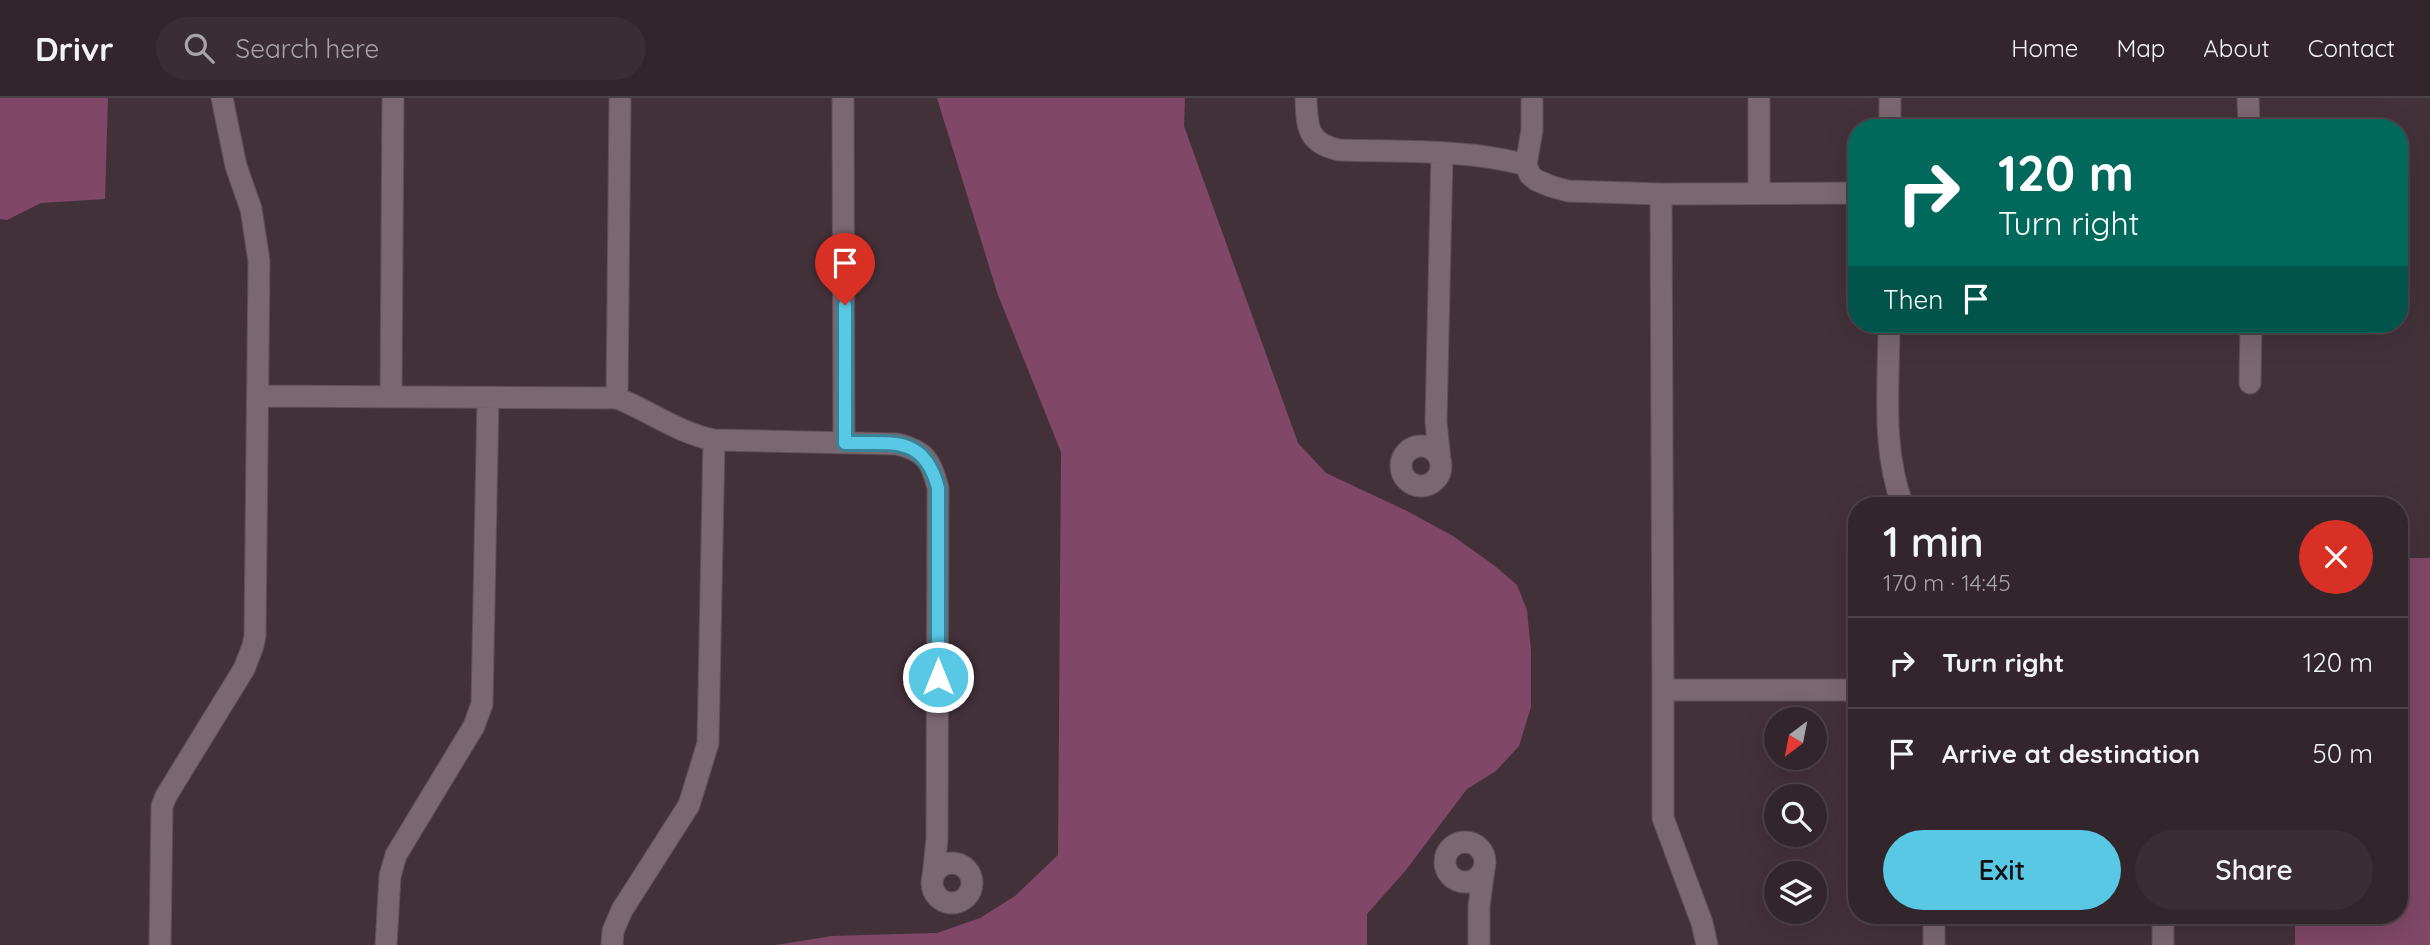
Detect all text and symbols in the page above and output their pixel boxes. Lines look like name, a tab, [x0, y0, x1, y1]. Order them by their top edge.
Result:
search box	[156, 17, 646, 80]
text: Drivr	[35, 28, 114, 69]
icon: search	[180, 29, 218, 67]
text: Search here	[236, 32, 379, 65]
text: Home	[2011, 33, 2078, 63]
text: Map	[2116, 33, 2165, 63]
text: About	[2203, 33, 2270, 63]
text: Contact	[2308, 33, 2395, 63]
text: 120 m	[1998, 142, 2134, 203]
icon: right	[1883, 147, 1974, 238]
text: Turn right	[1998, 203, 2139, 243]
pin	[815, 233, 875, 305]
icon: arrive	[826, 244, 864, 282]
icon: arrive	[1957, 280, 1995, 318]
text: Then	[1883, 283, 1943, 316]
text: 1 min	[1883, 515, 1984, 568]
button: close	[2299, 520, 2373, 594]
text: 170 m · 14:45	[1883, 568, 2011, 597]
position arrow	[901, 640, 975, 714]
icon: right	[1883, 644, 1921, 682]
text: Turn right	[1942, 646, 2064, 679]
text: 120 m	[2303, 646, 2373, 679]
north arrow	[1764, 707, 1827, 770]
map controls	[1764, 707, 1827, 924]
icon: arrive	[1883, 735, 1921, 773]
text: Arrive at destination	[1942, 737, 2200, 770]
text: 50 m	[2313, 737, 2373, 770]
button: search	[1764, 784, 1827, 847]
button: Exit	[1883, 830, 2121, 910]
button: Share	[2135, 830, 2373, 910]
button: layers	[1764, 861, 1827, 924]

